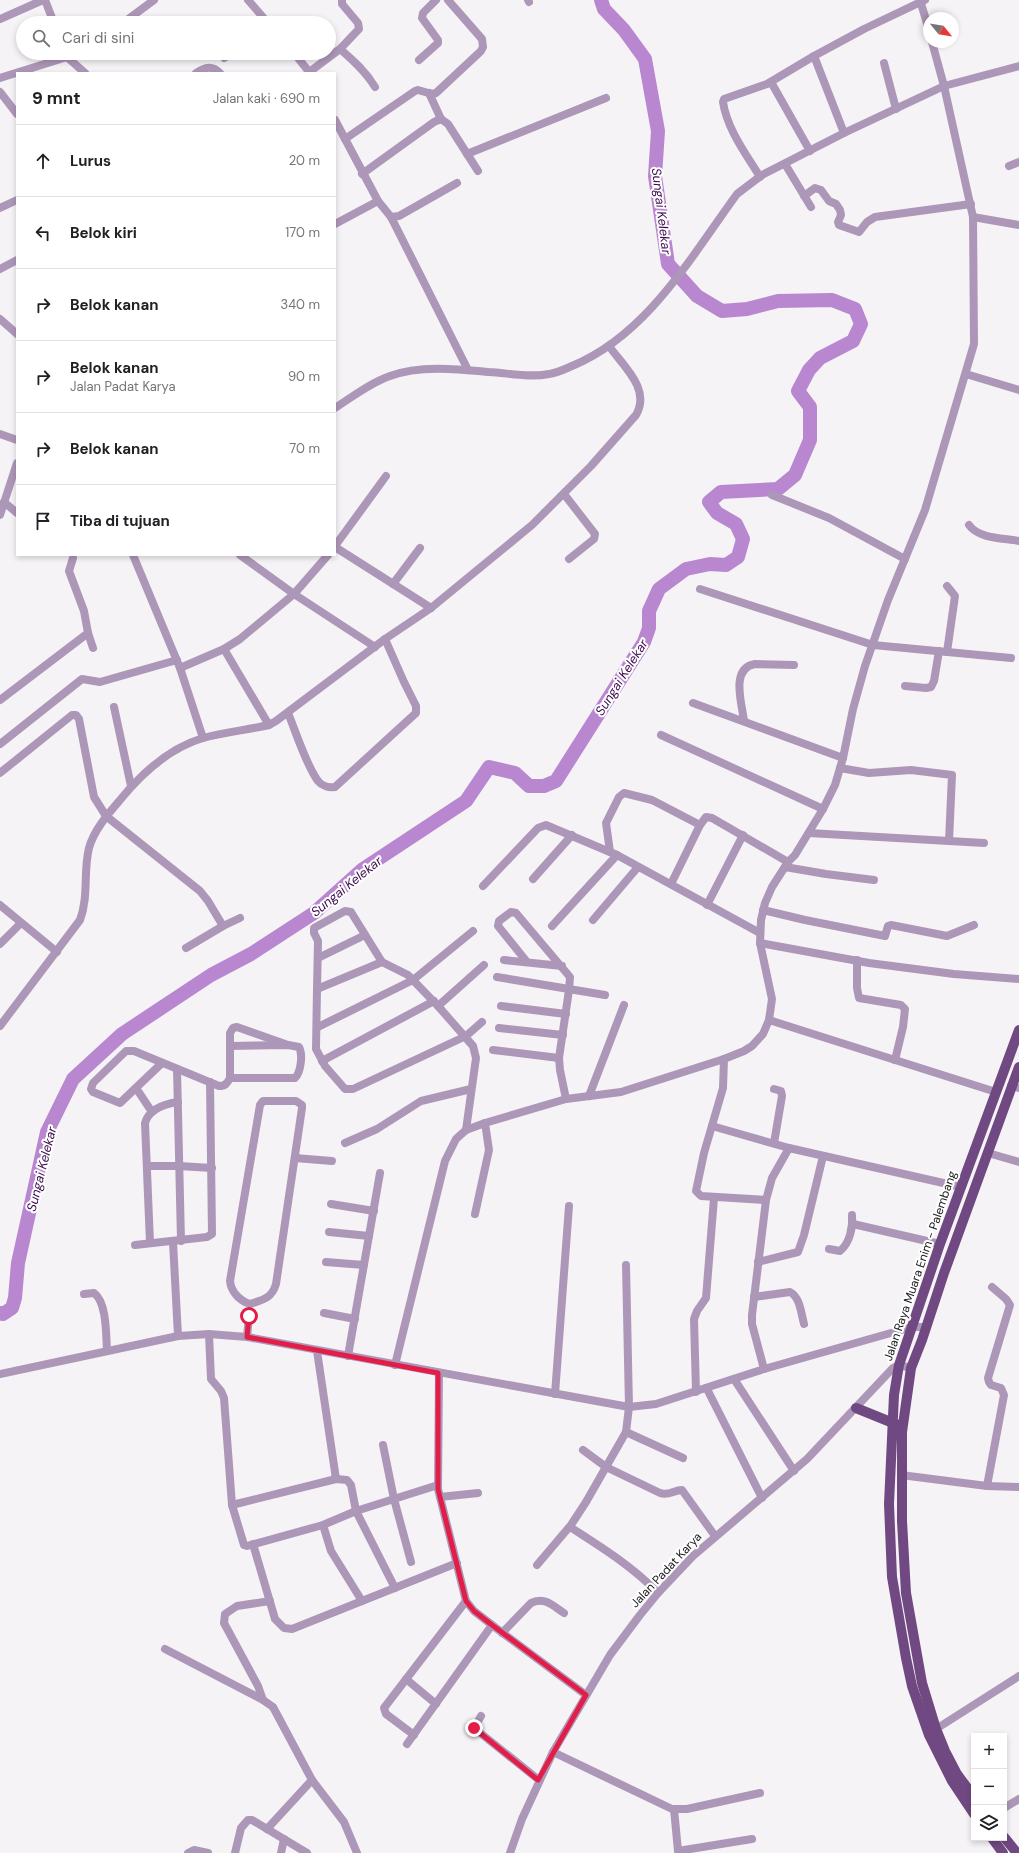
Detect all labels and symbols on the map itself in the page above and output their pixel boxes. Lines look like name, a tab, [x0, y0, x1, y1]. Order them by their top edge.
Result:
north arrow	[923, 12, 959, 48]
water label: Sungai Kelekar	[648, 167, 675, 256]
water label: Sungai Kelekar	[591, 635, 652, 719]
water label: Sungai Kelekar	[307, 852, 386, 920]
water label: Sungai Kelekar	[23, 1124, 61, 1213]
street label: Jalan Raya Muara Enim - Palembang	[880, 1169, 960, 1363]
route start	[240, 1307, 258, 1325]
street label: Jalan Padat Karya	[627, 1529, 705, 1611]
route end	[465, 1719, 483, 1737]

